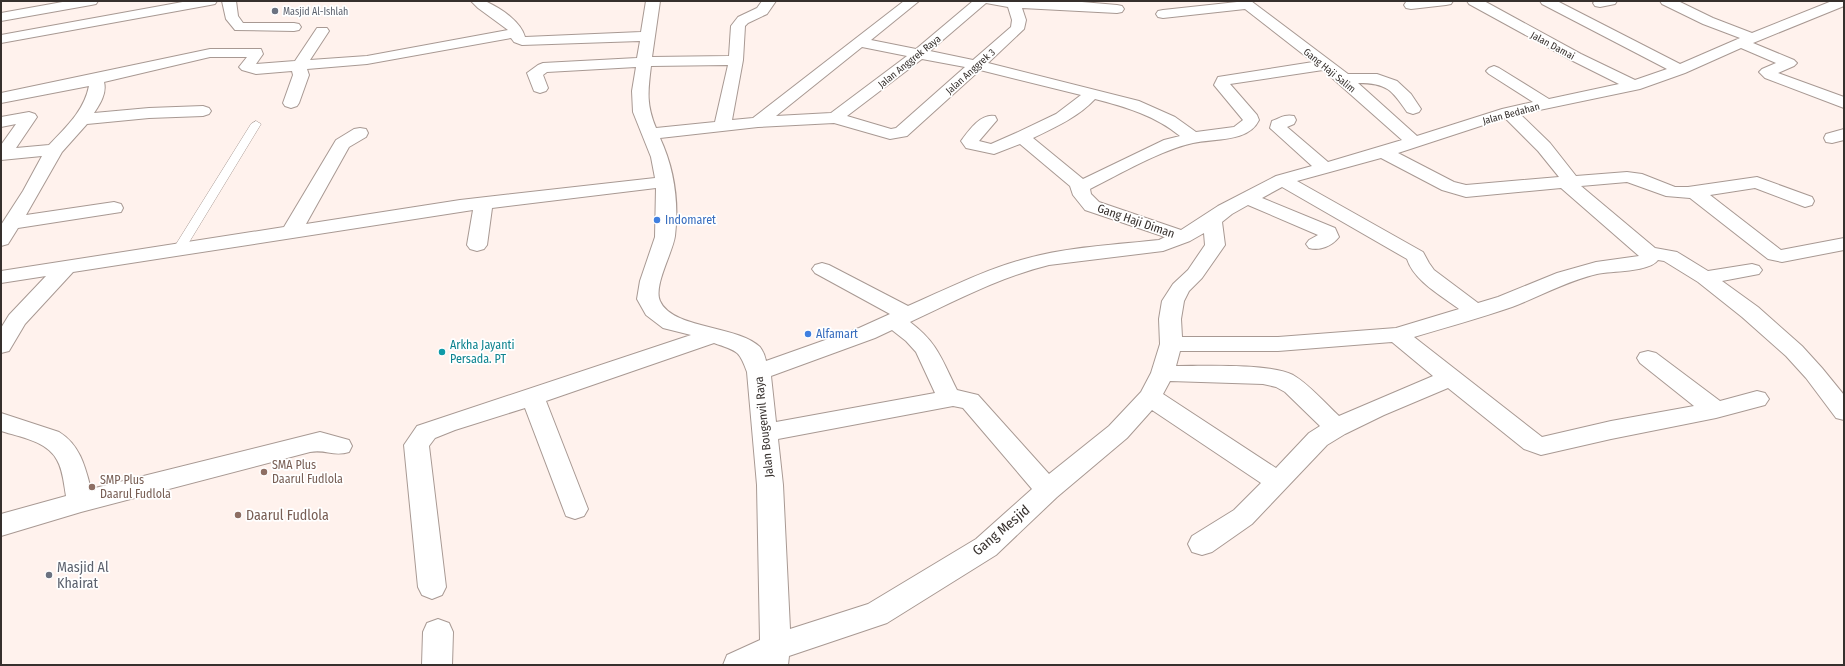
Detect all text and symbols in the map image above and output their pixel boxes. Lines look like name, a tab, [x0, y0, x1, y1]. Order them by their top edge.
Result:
marker: Masjid Al-Ishlah	[270, 6, 280, 16]
place label: Masjid Al-Ishlah	[283, 6, 348, 18]
street label: Jalan Damai	[1528, 29, 1577, 63]
street label: Jalan Anggrek Raya	[876, 33, 943, 91]
street label: Jalan Anggrek 3	[944, 46, 998, 97]
street label: Gang Haji Salim	[1301, 46, 1358, 96]
street label: Jalan Bedahan	[1481, 101, 1541, 127]
street label: Gang Haji Diman	[1095, 201, 1177, 241]
place label: Indomaret	[665, 213, 716, 227]
marker: Indomaret	[652, 215, 662, 225]
place label: Alfamart	[816, 327, 858, 341]
marker: Alfamart	[803, 329, 813, 339]
place label: Arkha Jayanti Persada. PT	[450, 338, 514, 366]
marker: Arkha Jayanti Persada. PT	[437, 347, 447, 357]
street label: Jalan Bougenvil Raya	[752, 376, 776, 478]
place label: SMA Plus Daarul Fudlola	[272, 458, 343, 486]
marker: SMA Plus Daarul Fudlola	[259, 467, 269, 477]
place label: SMP Plus Daarul Fudlola	[100, 473, 171, 501]
marker: SMP Plus Daarul Fudlola	[87, 482, 97, 492]
street label: Gang Mesjid	[969, 502, 1033, 559]
place label: Daarul Fudlola	[246, 507, 329, 524]
marker: Daarul Fudlola	[233, 510, 243, 520]
place label: Masjid Al Khairat	[57, 559, 109, 592]
marker: Masjid Al Khairat	[44, 570, 54, 580]

